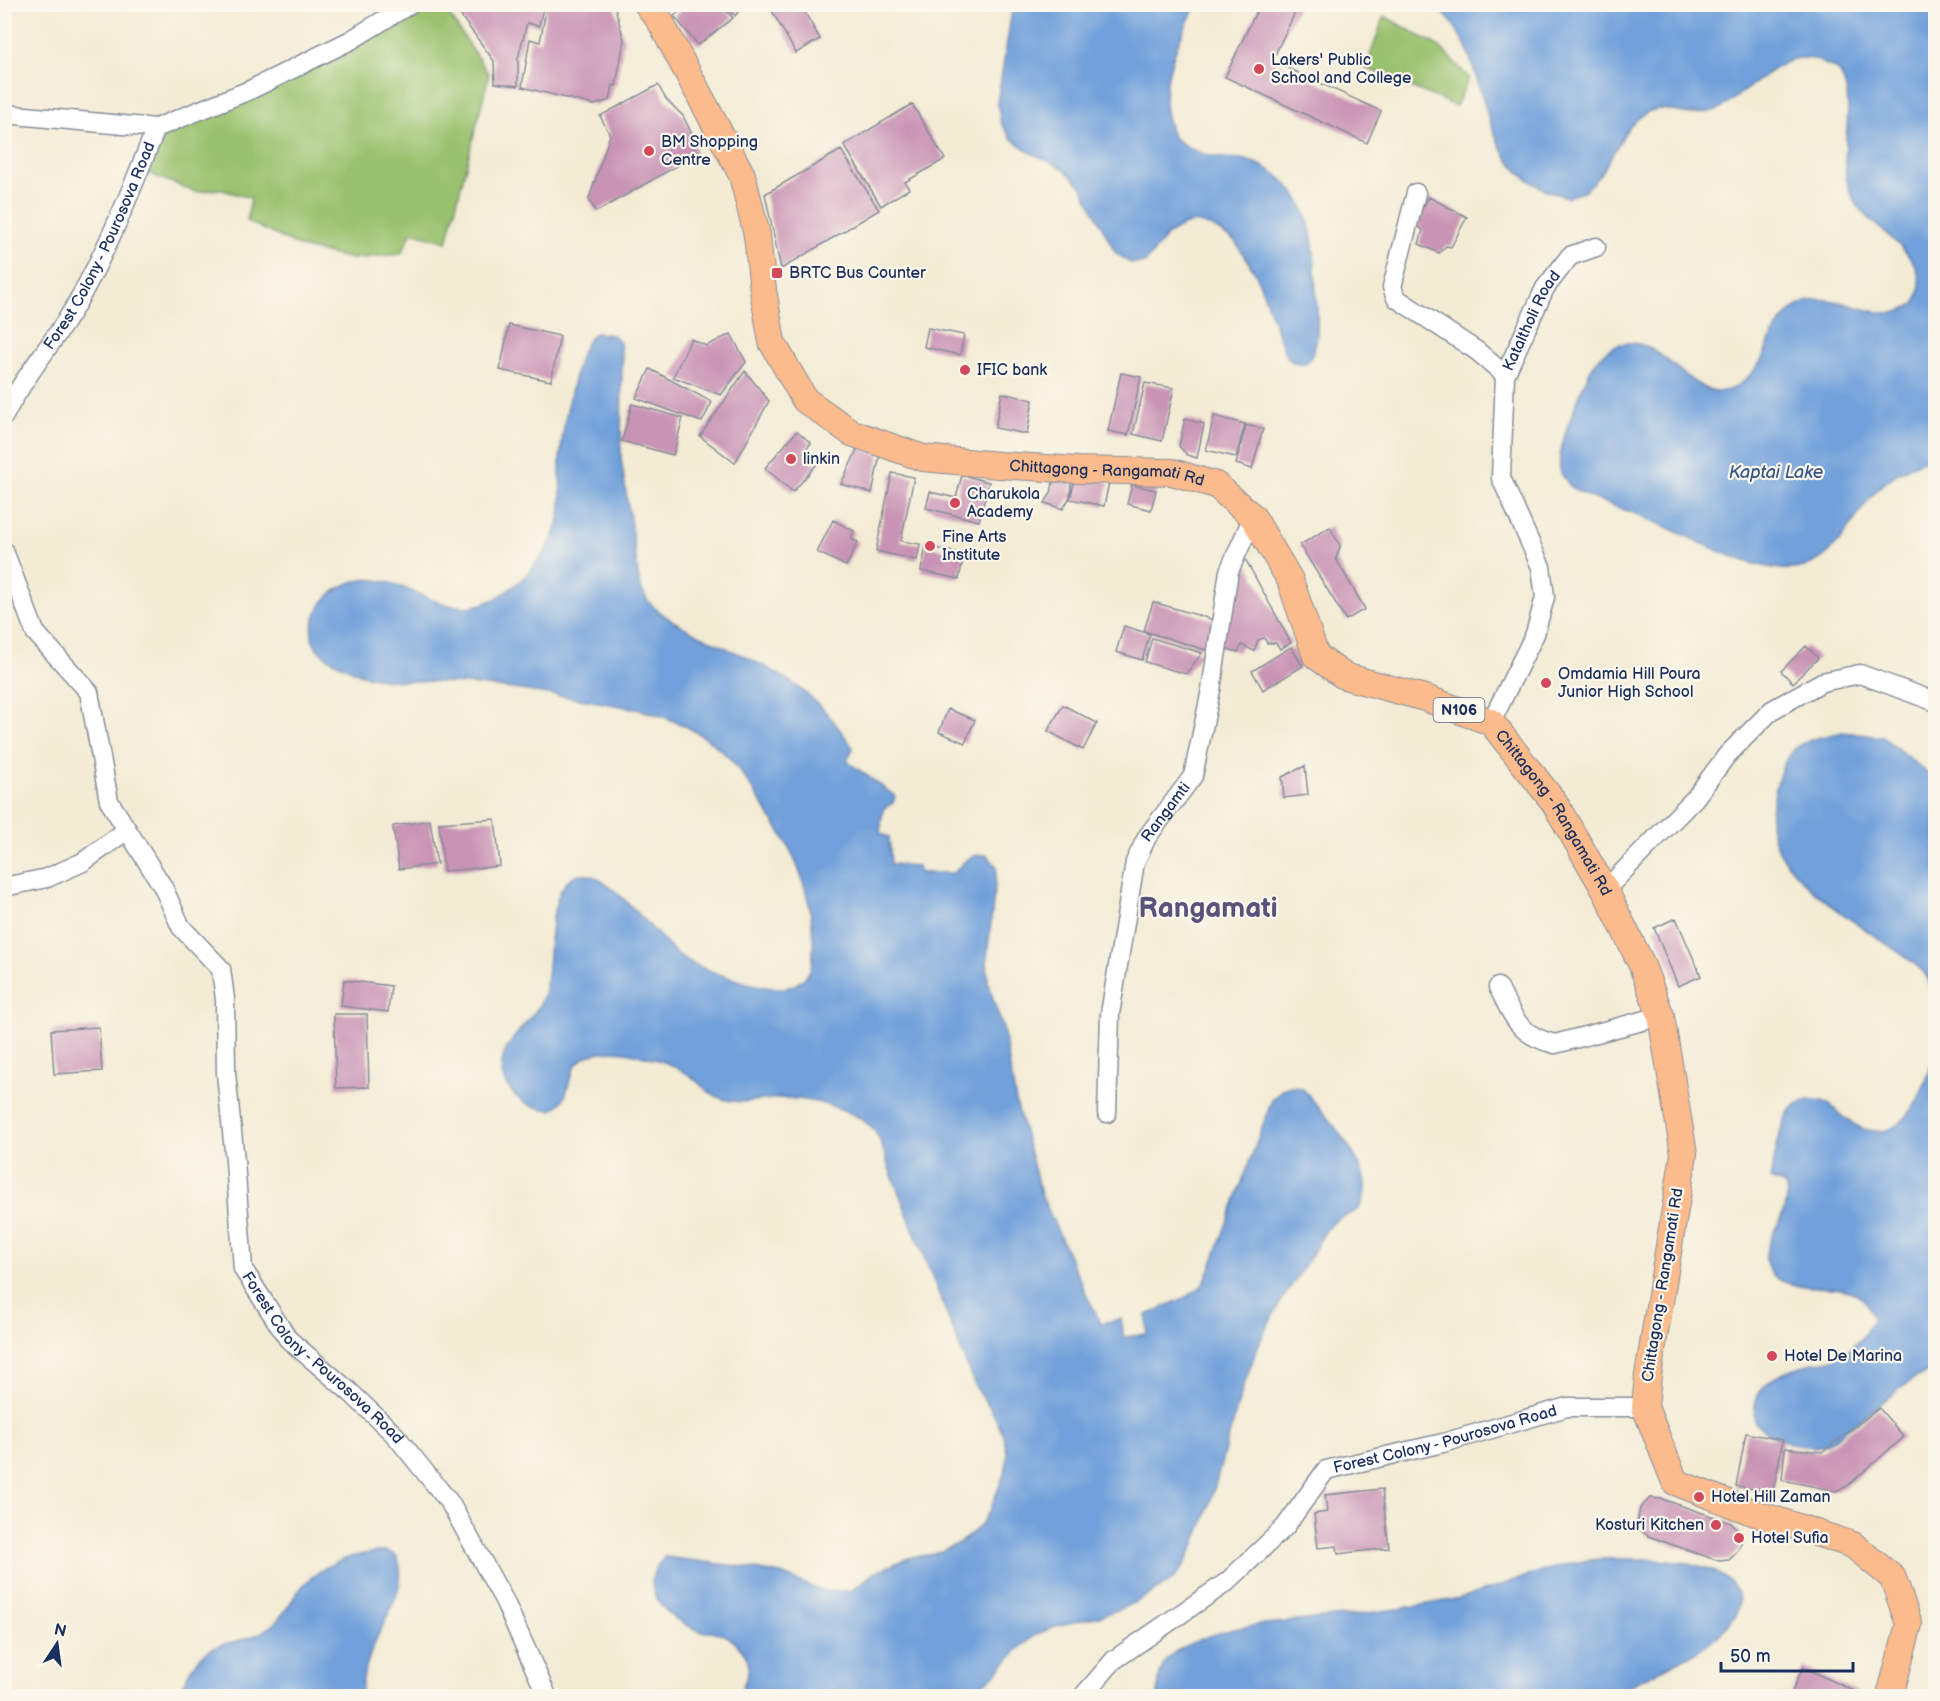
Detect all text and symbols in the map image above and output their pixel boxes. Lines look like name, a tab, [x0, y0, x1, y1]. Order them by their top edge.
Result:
place label: Lakers' Public School and College	[1271, 51, 1412, 88]
marker: Lakers' Public School and College	[1252, 62, 1266, 76]
place label: BM Shopping Centre	[661, 133, 758, 170]
street label: Forest Colony - Pourosova Road	[40, 139, 159, 353]
marker: BM Shopping Centre	[642, 144, 656, 158]
place label: BRTC Bus Counter	[789, 264, 926, 283]
marker: BRTC Bus Counter	[770, 266, 784, 280]
street label: Kataltholi Road	[1499, 267, 1564, 374]
place label: IFIC bank	[977, 361, 1047, 380]
marker: IFIC bank	[958, 363, 972, 377]
place label: linkin	[803, 450, 840, 469]
marker: linkin	[784, 452, 798, 466]
street label: Chittagong - Rangamati Rd	[1009, 456, 1207, 491]
water label: Kaptai Lake	[1729, 462, 1823, 483]
place label: Charukola Academy	[967, 485, 1040, 522]
marker: Charukola Academy	[948, 496, 962, 510]
place label: Fine Arts Institute	[942, 528, 1007, 565]
marker: Fine Arts Institute	[923, 539, 937, 553]
place label: Omdamia Hill Poura Junior High School	[1558, 665, 1701, 702]
marker: Omdamia Hill Poura Junior High School	[1539, 676, 1553, 690]
road number: N106	[1434, 698, 1484, 722]
street label: Chittagong - Rangamati Rd	[1491, 726, 1616, 899]
street label: Rangamti	[1137, 779, 1194, 846]
district label: Rangamati	[1139, 892, 1278, 925]
street label: Chittagong - Rangamati Rd	[1638, 1187, 1688, 1383]
street label: Forest Colony - Pourosova Road	[238, 1268, 408, 1447]
place label: Hotel De Marina	[1784, 1347, 1902, 1366]
marker: Hotel De Marina	[1765, 1349, 1779, 1363]
street label: Forest Colony - Pourosova Road	[1332, 1401, 1559, 1477]
place label: Hotel Hill Zaman	[1711, 1488, 1830, 1507]
marker: Hotel Hill Zaman	[1692, 1490, 1706, 1504]
place label: Kosturi Kitchen	[1595, 1516, 1704, 1535]
marker: Kosturi Kitchen	[1709, 1518, 1723, 1532]
place label: Hotel Sufia	[1751, 1529, 1829, 1548]
marker: Hotel Sufia	[1732, 1531, 1746, 1545]
north arrow	[27, 1614, 87, 1674]
text: N	[52, 1620, 68, 1641]
scale bar	[1721, 1635, 1853, 1673]
text: 50 m	[1730, 1646, 1771, 1667]

